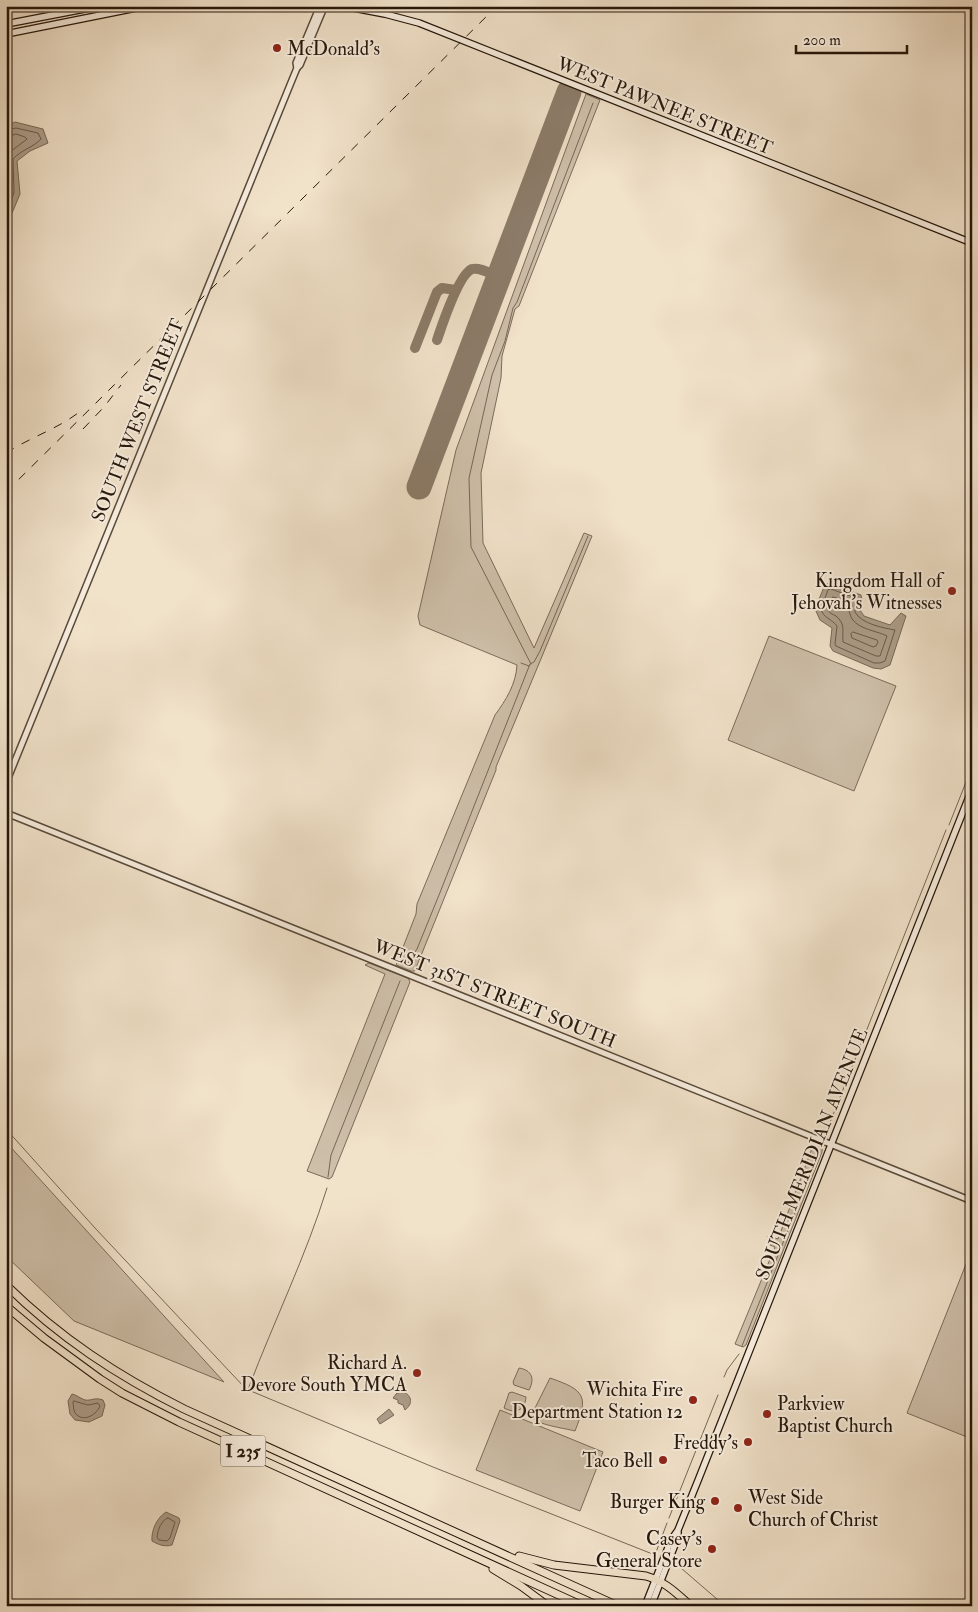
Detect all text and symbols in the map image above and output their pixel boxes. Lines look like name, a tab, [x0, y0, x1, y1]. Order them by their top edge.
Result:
scale bar	[796, 22, 907, 54]
text: 200 m	[803, 31, 841, 50]
place label: McDonald's	[287, 37, 380, 61]
marker: McDonald's	[271, 42, 283, 54]
street label: WEST PAWNEE STREET	[552, 51, 776, 160]
street label: SOUTH WEST STREET	[86, 315, 190, 525]
place label: Kingdom Hall of Jehovah's Witnesses	[790, 569, 945, 615]
marker: Kingdom Hall of Jehovah's Witnesses	[946, 585, 958, 597]
street label: WEST 31ST STREET SOUTH	[369, 934, 620, 1054]
street label: SOUTH MERIDIAN AVENUE	[750, 1025, 874, 1284]
place label: Richard A. Devore South YMCA	[241, 1351, 407, 1397]
marker: Richard A. Devore South YMCA	[411, 1367, 423, 1379]
place label: Wichita Fire Department Station 12	[511, 1378, 683, 1425]
place label: Parkview Baptist Church	[777, 1392, 893, 1439]
marker: Wichita Fire Department Station 12	[687, 1394, 699, 1406]
marker: Parkview Baptist Church	[761, 1408, 773, 1420]
place label: Freddy's	[673, 1431, 738, 1455]
road number: I 235	[220, 1435, 266, 1466]
marker: Freddy's	[742, 1436, 754, 1448]
place label: Taco Bell	[582, 1449, 653, 1473]
marker: Taco Bell	[657, 1454, 669, 1466]
place label: West Side Church of Christ	[747, 1486, 878, 1532]
place label: Burger King	[610, 1490, 706, 1514]
marker: Burger King	[709, 1495, 721, 1507]
marker: West Side Church of Christ	[732, 1502, 744, 1514]
place label: Casey's General Store	[596, 1527, 702, 1573]
marker: Casey's General Store	[706, 1543, 718, 1555]

